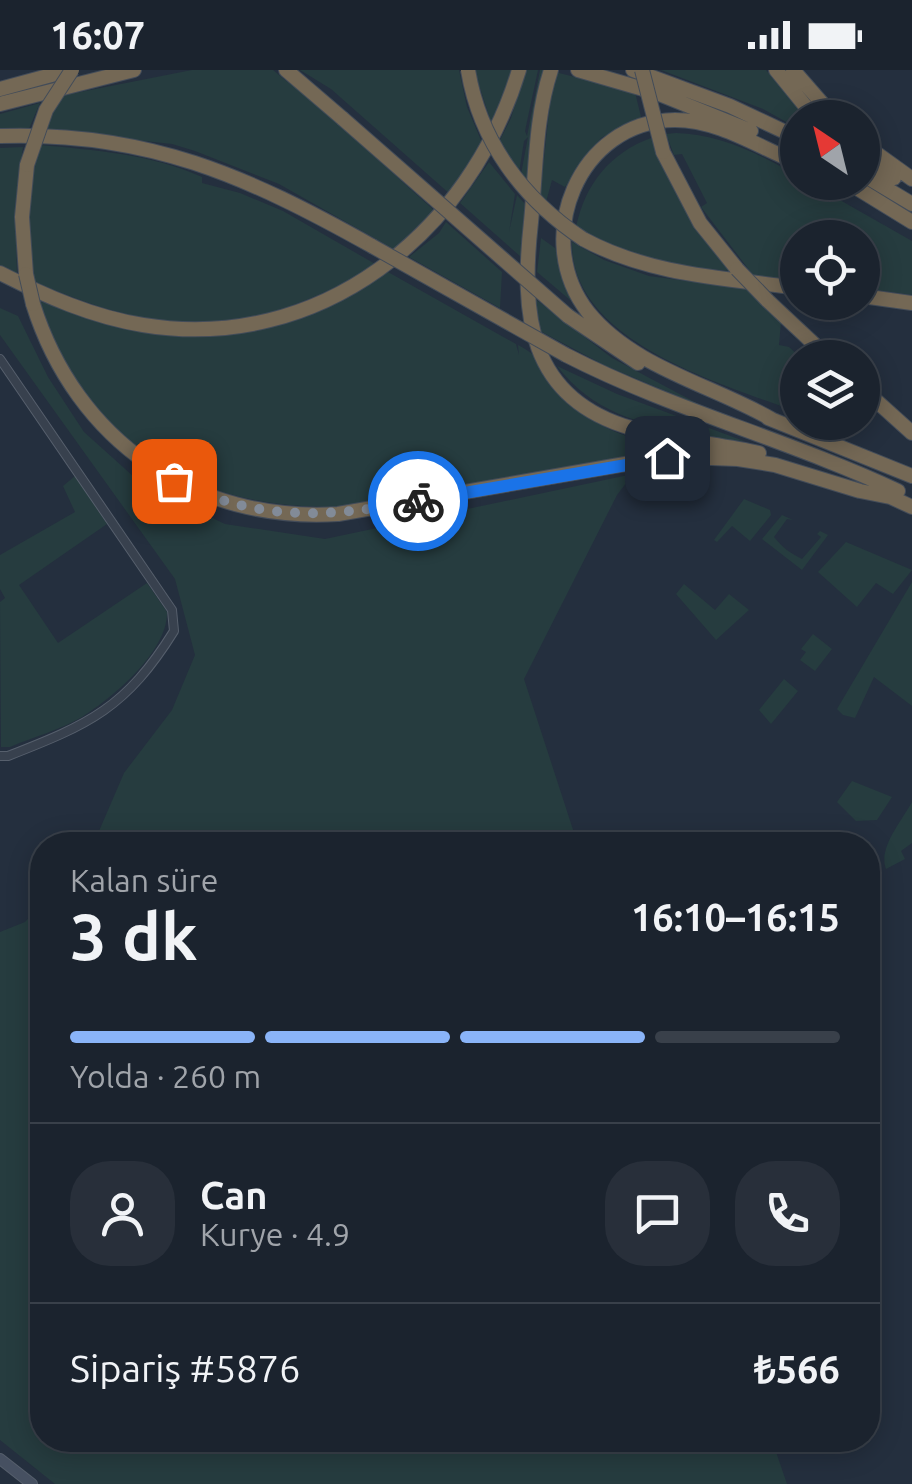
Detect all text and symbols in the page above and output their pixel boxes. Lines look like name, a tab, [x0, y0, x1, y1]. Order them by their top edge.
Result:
text: 16:07	[50, 14, 145, 56]
north arrow	[780, 100, 880, 200]
map controls	[780, 100, 880, 440]
button: locate	[780, 220, 880, 320]
button: layers	[780, 340, 880, 440]
pin	[625, 416, 710, 501]
icon: home	[640, 431, 695, 486]
pin	[132, 439, 217, 524]
courier	[368, 451, 468, 551]
icon: bag	[147, 454, 202, 509]
icon: bike	[391, 474, 446, 529]
text: Kalan süre	[70, 862, 218, 898]
text: 16:10–16:15	[631, 896, 840, 938]
text: 3 dk	[70, 899, 197, 972]
text: Yolda · 260 m	[70, 1058, 261, 1094]
button: person	[70, 1161, 175, 1266]
button: chat	[605, 1161, 710, 1266]
button: phone	[735, 1161, 840, 1266]
text: Can	[200, 1174, 267, 1216]
text: Kurye · 4.9	[200, 1216, 350, 1252]
text: Sipariş #5876	[70, 1347, 300, 1389]
text: ₺566	[754, 1348, 840, 1390]

